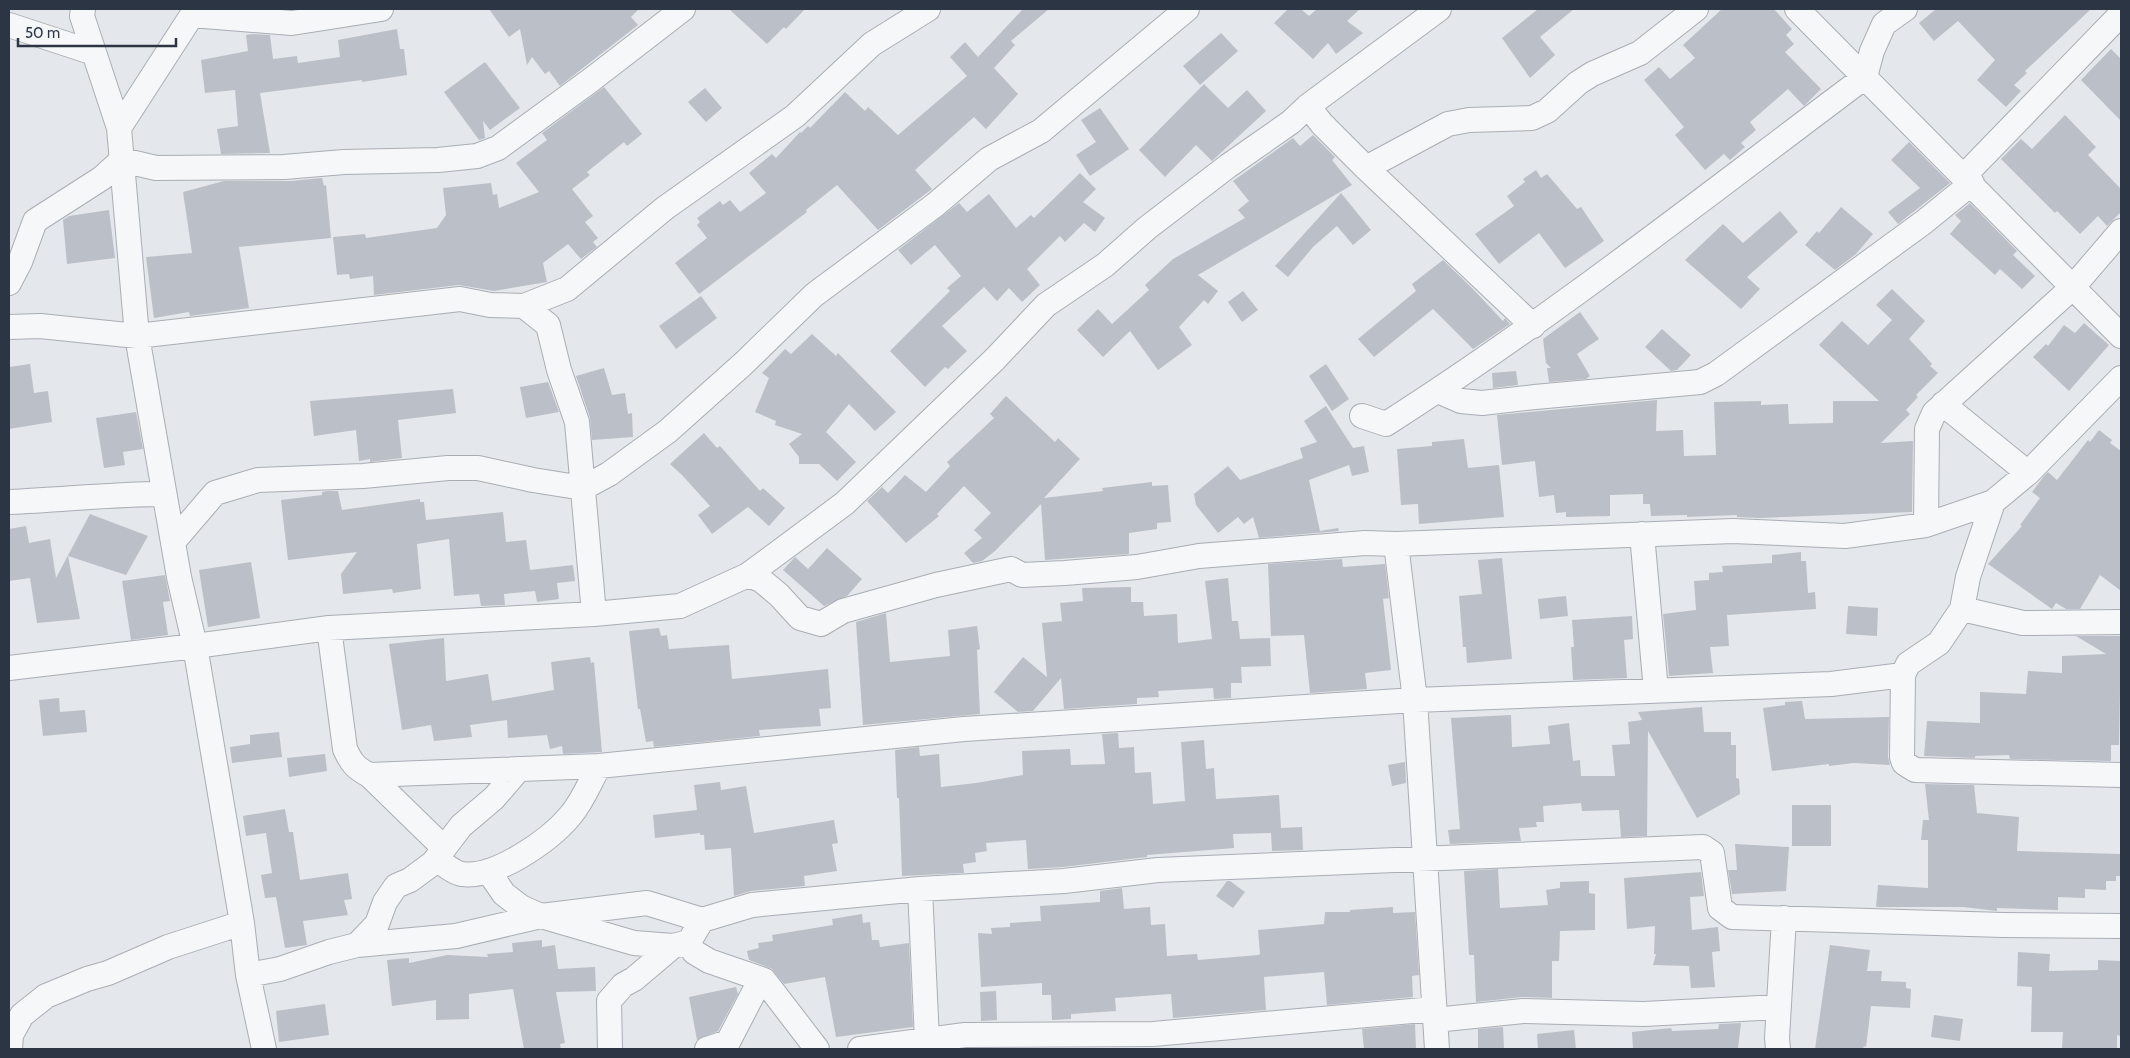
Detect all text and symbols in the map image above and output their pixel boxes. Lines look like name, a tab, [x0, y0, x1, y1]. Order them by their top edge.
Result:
scale bar	[18, 15, 175, 47]
text: 50 m	[25, 24, 60, 42]

